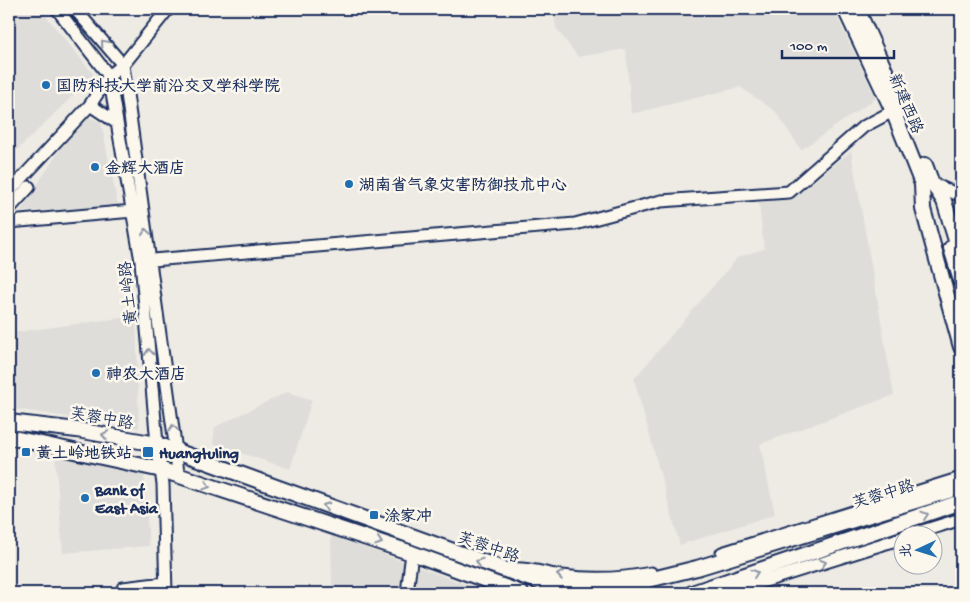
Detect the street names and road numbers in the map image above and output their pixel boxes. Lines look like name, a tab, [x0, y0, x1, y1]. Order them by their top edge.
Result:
street label: 新建西路	[883, 70, 927, 138]
street label: 黄土岭路	[116, 260, 143, 326]
street label: 芙蓉中路	[68, 404, 135, 435]
street label: 芙蓉中路	[850, 476, 917, 515]
street label: 芙蓉中路	[455, 528, 522, 569]

